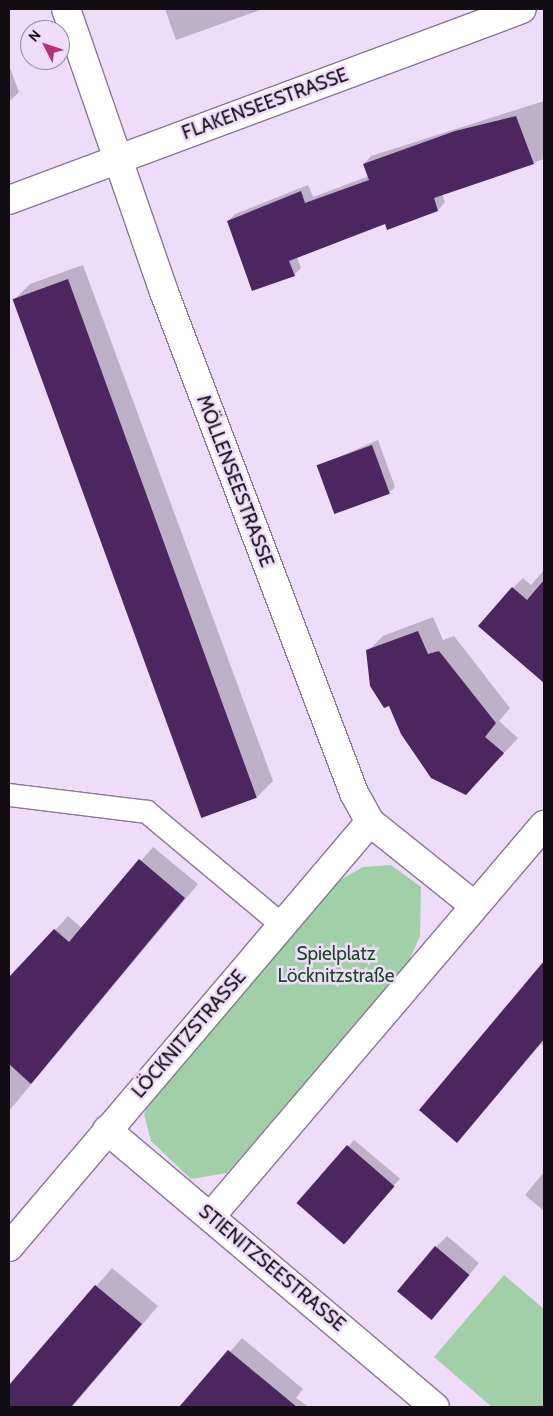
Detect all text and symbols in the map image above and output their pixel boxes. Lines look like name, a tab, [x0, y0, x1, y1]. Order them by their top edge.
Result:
north arrow	[20, 20, 70, 70]
text: N	[24, 26, 44, 45]
street label: FLAKENSEESTRASSE	[179, 63, 351, 145]
street label: MÖLLENSEESTRASSE	[192, 392, 278, 570]
park label: Spielplatz Löcknitzstraße	[278, 943, 394, 987]
street label: LÖCKNITZSTRASSE	[127, 965, 251, 1103]
street label: STIENITZSEESTRASSE	[194, 1200, 350, 1336]

